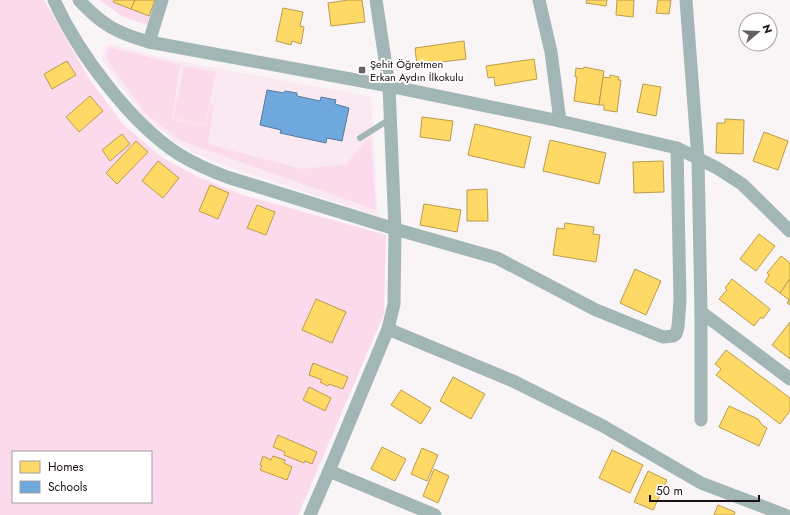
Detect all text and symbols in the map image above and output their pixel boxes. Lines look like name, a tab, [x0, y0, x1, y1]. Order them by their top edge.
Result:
north arrow	[738, 12, 778, 52]
text: N	[758, 22, 776, 35]
place label: Şehit Öğretmen Erkan Aydın İlkokulu	[370, 56, 464, 85]
marker: Şehit Öğretmen Erkan Aydın İlkokulu	[357, 65, 367, 75]
legend	[12, 451, 152, 503]
text: Homes	[48, 458, 84, 476]
scale bar	[650, 477, 759, 503]
text: Schools	[48, 478, 87, 496]
text: 50 m	[656, 482, 683, 500]

